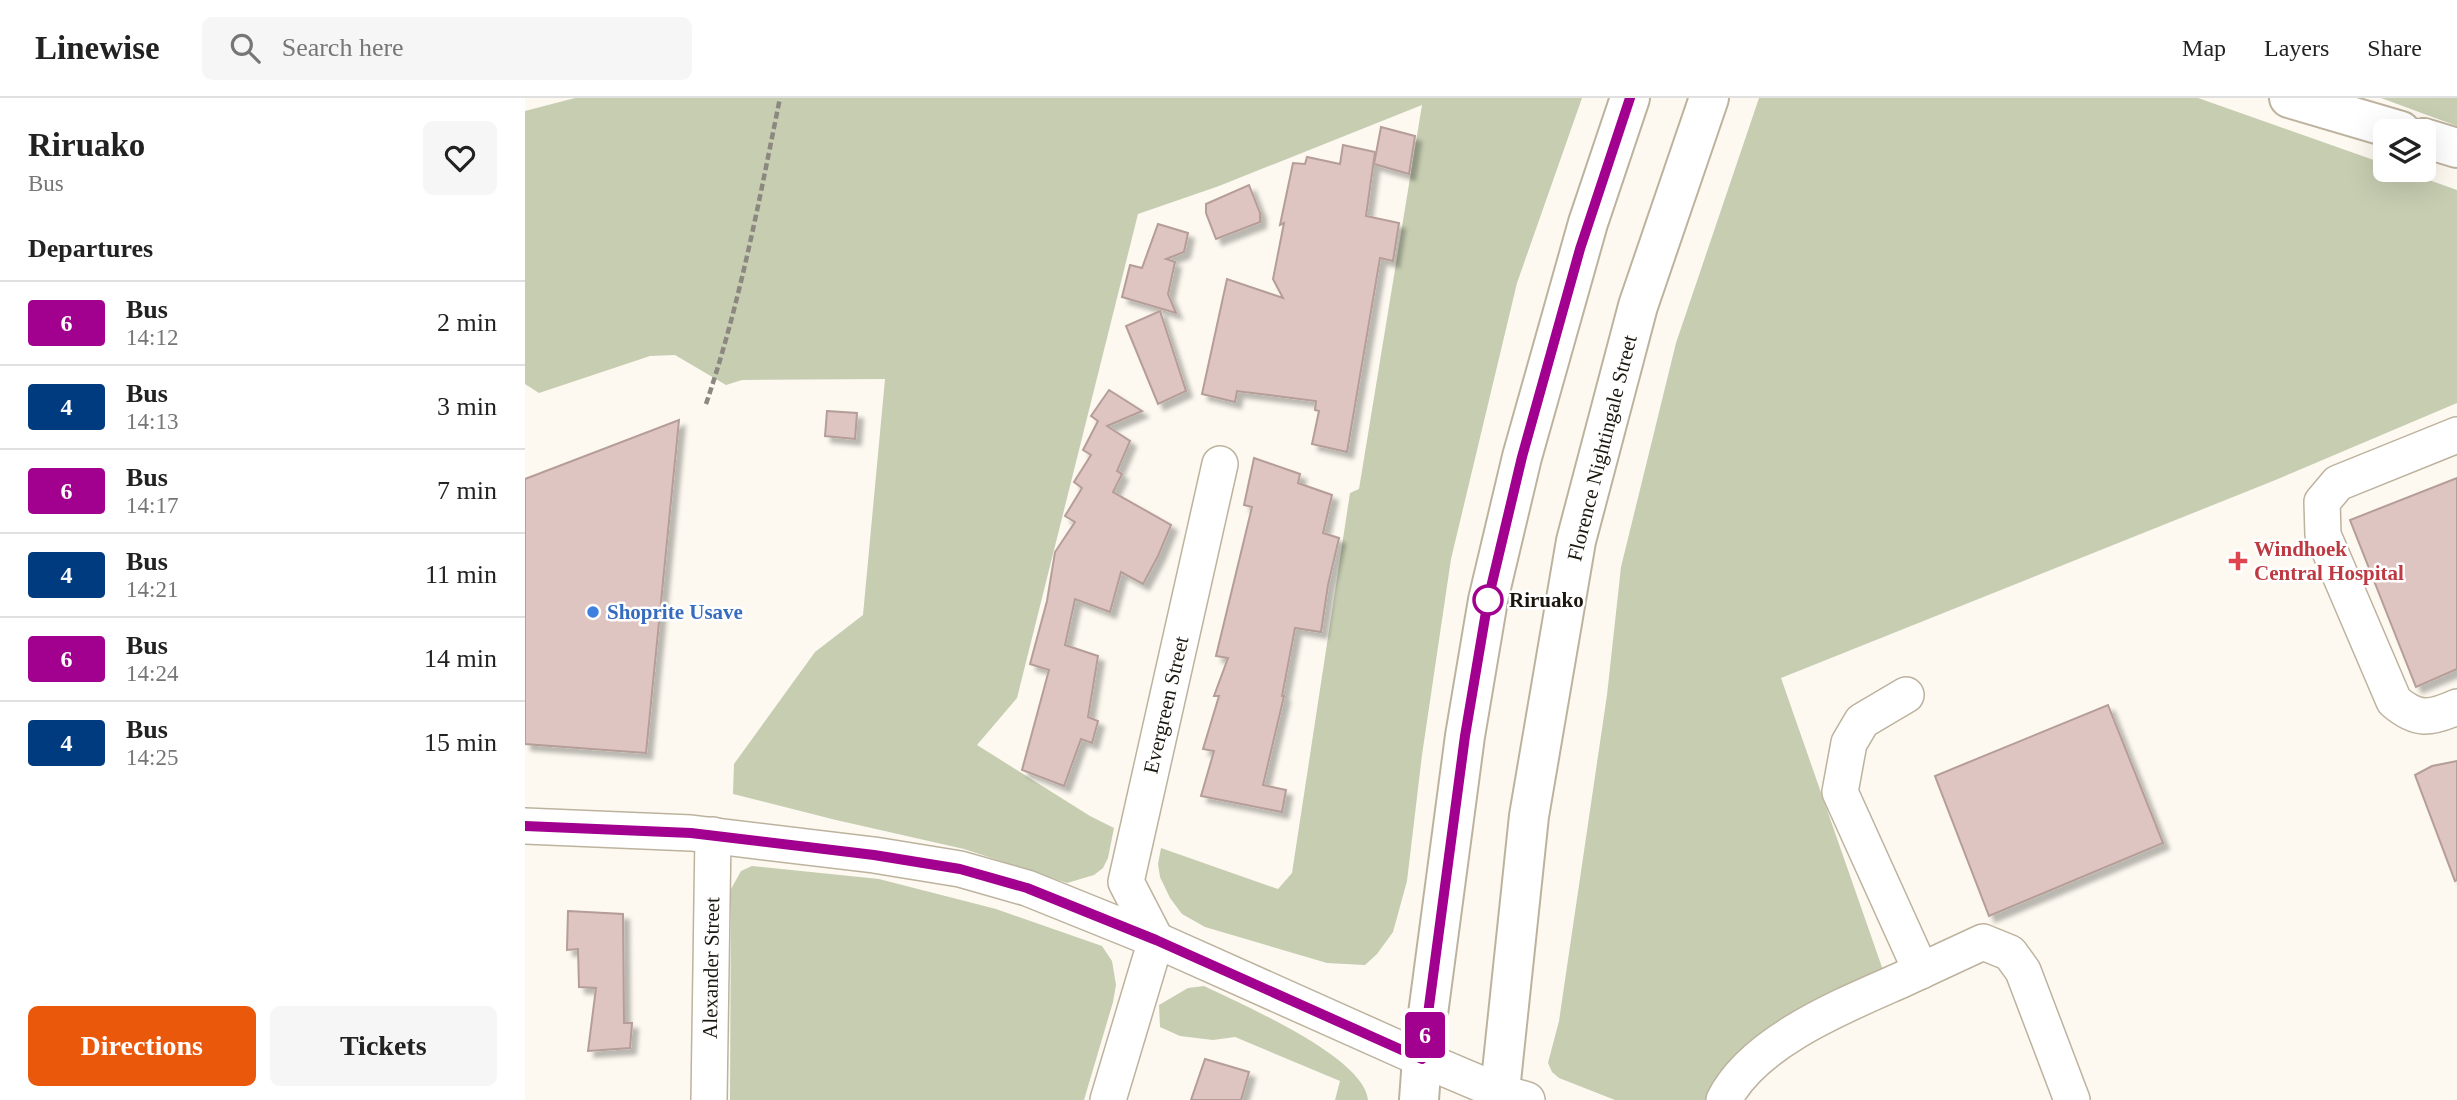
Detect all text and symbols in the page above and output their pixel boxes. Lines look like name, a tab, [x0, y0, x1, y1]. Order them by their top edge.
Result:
search box	[202, 17, 692, 80]
icon: search	[226, 29, 264, 67]
text: Linewise	[35, 30, 160, 66]
text: Search here	[282, 33, 404, 62]
text: Map	[2182, 35, 2226, 61]
text: Layers	[2264, 35, 2329, 61]
text: Share	[2367, 35, 2422, 61]
map controls	[2373, 119, 2436, 182]
button: layers	[2373, 119, 2436, 182]
button: heart	[423, 121, 497, 195]
text: Riruako	[28, 127, 145, 163]
text: Bus	[28, 171, 64, 196]
text: Departures	[28, 234, 153, 263]
text: Bus	[126, 295, 168, 324]
text: 2 min	[437, 308, 497, 337]
text: 6	[61, 310, 73, 336]
text: 14:12	[126, 325, 178, 350]
street label: Florence Nightingale Street	[1562, 332, 1642, 564]
text: Bus	[126, 379, 168, 408]
text: 3 min	[437, 392, 497, 421]
text: 4	[61, 394, 73, 420]
text: 14:13	[126, 409, 178, 434]
text: Bus	[126, 463, 168, 492]
text: 7 min	[437, 476, 497, 505]
text: 6	[61, 478, 73, 504]
text: 14:17	[126, 493, 178, 518]
place label: Windhoek Central Hospital	[2254, 537, 2404, 585]
text: Bus	[126, 547, 168, 576]
marker: Windhoek Central Hospital	[2228, 551, 2248, 571]
text: 11 min	[425, 560, 497, 589]
text: 4	[61, 562, 73, 588]
text: 14:21	[126, 577, 178, 602]
marker: Riruako	[1473, 585, 1503, 615]
place label: Riruako	[1509, 588, 1584, 612]
place label: Shoprite Usave	[607, 600, 743, 624]
marker: Shoprite Usave	[585, 604, 601, 620]
text: Bus	[126, 631, 168, 660]
street label: Evergreen Street	[1139, 634, 1193, 776]
text: 14 min	[424, 644, 497, 673]
text: 6	[61, 646, 73, 672]
text: 14:24	[126, 661, 178, 686]
text: Bus	[126, 715, 168, 744]
text: 15 min	[424, 728, 497, 757]
text: 4	[61, 730, 73, 756]
text: 14:25	[126, 745, 178, 770]
street label: Alexander Street	[698, 897, 724, 1039]
button: Directions	[28, 1006, 256, 1086]
button: Tickets	[270, 1006, 497, 1086]
line badge: 6	[1402, 1012, 1448, 1058]
text: 6	[1419, 1022, 1431, 1048]

